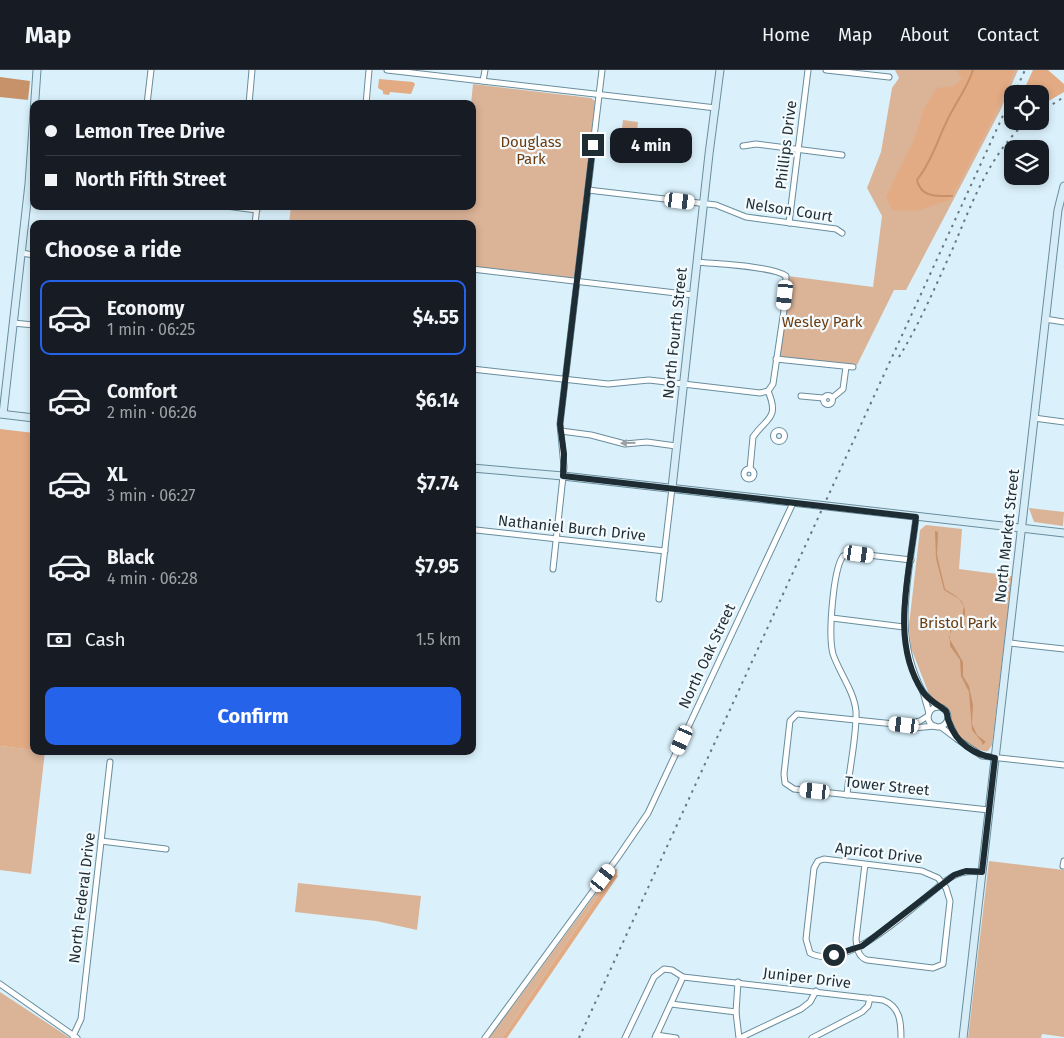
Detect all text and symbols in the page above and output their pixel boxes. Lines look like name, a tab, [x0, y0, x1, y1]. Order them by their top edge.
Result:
text: Map	[25, 21, 71, 49]
text: Home	[762, 24, 810, 46]
text: Map	[838, 24, 872, 46]
text: About	[900, 24, 949, 46]
text: Contact	[977, 24, 1039, 46]
map controls	[1004, 85, 1049, 185]
button: locate	[1004, 85, 1049, 130]
street label: Phillips Drive	[772, 99, 800, 191]
text: Lemon Tree Drive	[75, 120, 225, 143]
callout: 4 min	[610, 128, 693, 162]
park label: Douglass Park	[500, 133, 562, 168]
route end	[582, 134, 604, 156]
text: 4 min	[631, 136, 671, 155]
button: layers	[1004, 140, 1049, 185]
text: North Fifth Street	[75, 168, 226, 191]
car	[664, 192, 695, 210]
street label: Nelson Court	[744, 194, 835, 226]
text: Choose a ride	[45, 236, 181, 263]
street label: North Fourth Street	[659, 266, 691, 400]
car	[775, 279, 794, 311]
icon: car	[47, 295, 92, 340]
text: Economy	[107, 297, 184, 320]
text: $4.55	[413, 306, 459, 329]
park label: Wesley Park	[782, 313, 863, 331]
text: 1 min · 06:25	[107, 320, 195, 339]
icon: car	[47, 378, 92, 423]
text: Comfort	[107, 380, 177, 403]
text: $6.14	[416, 389, 459, 412]
text: 2 min · 06:26	[107, 403, 197, 422]
one-way arrow	[619, 439, 635, 447]
icon: car	[47, 461, 92, 506]
text: XL	[107, 463, 128, 486]
street label: North Market Street	[991, 468, 1023, 604]
text: $7.74	[417, 472, 459, 495]
text: 3 min · 06:27	[107, 486, 195, 505]
street label: Nathaniel Burch Drive	[497, 511, 647, 545]
icon: car	[47, 544, 92, 589]
car	[843, 544, 874, 564]
text: Black	[107, 546, 154, 569]
text: $7.95	[415, 555, 459, 578]
text: 4 min · 06:28	[107, 569, 198, 588]
street label: North Oak Street	[675, 600, 739, 711]
park label: Bristol Park	[919, 614, 997, 632]
icon: cash	[45, 626, 73, 654]
text: Cash	[85, 628, 126, 651]
text: 1.5 km	[416, 630, 461, 649]
button: Confirm	[45, 687, 461, 745]
car	[888, 716, 919, 734]
car	[669, 723, 694, 757]
street label: Tower Street	[844, 773, 931, 799]
car	[799, 782, 830, 800]
street label: North Federal Drive	[65, 831, 99, 965]
street label: Apricot Drive	[834, 839, 924, 867]
car	[587, 862, 618, 894]
route start	[823, 944, 845, 966]
street label: Juniper Drive	[762, 964, 852, 992]

